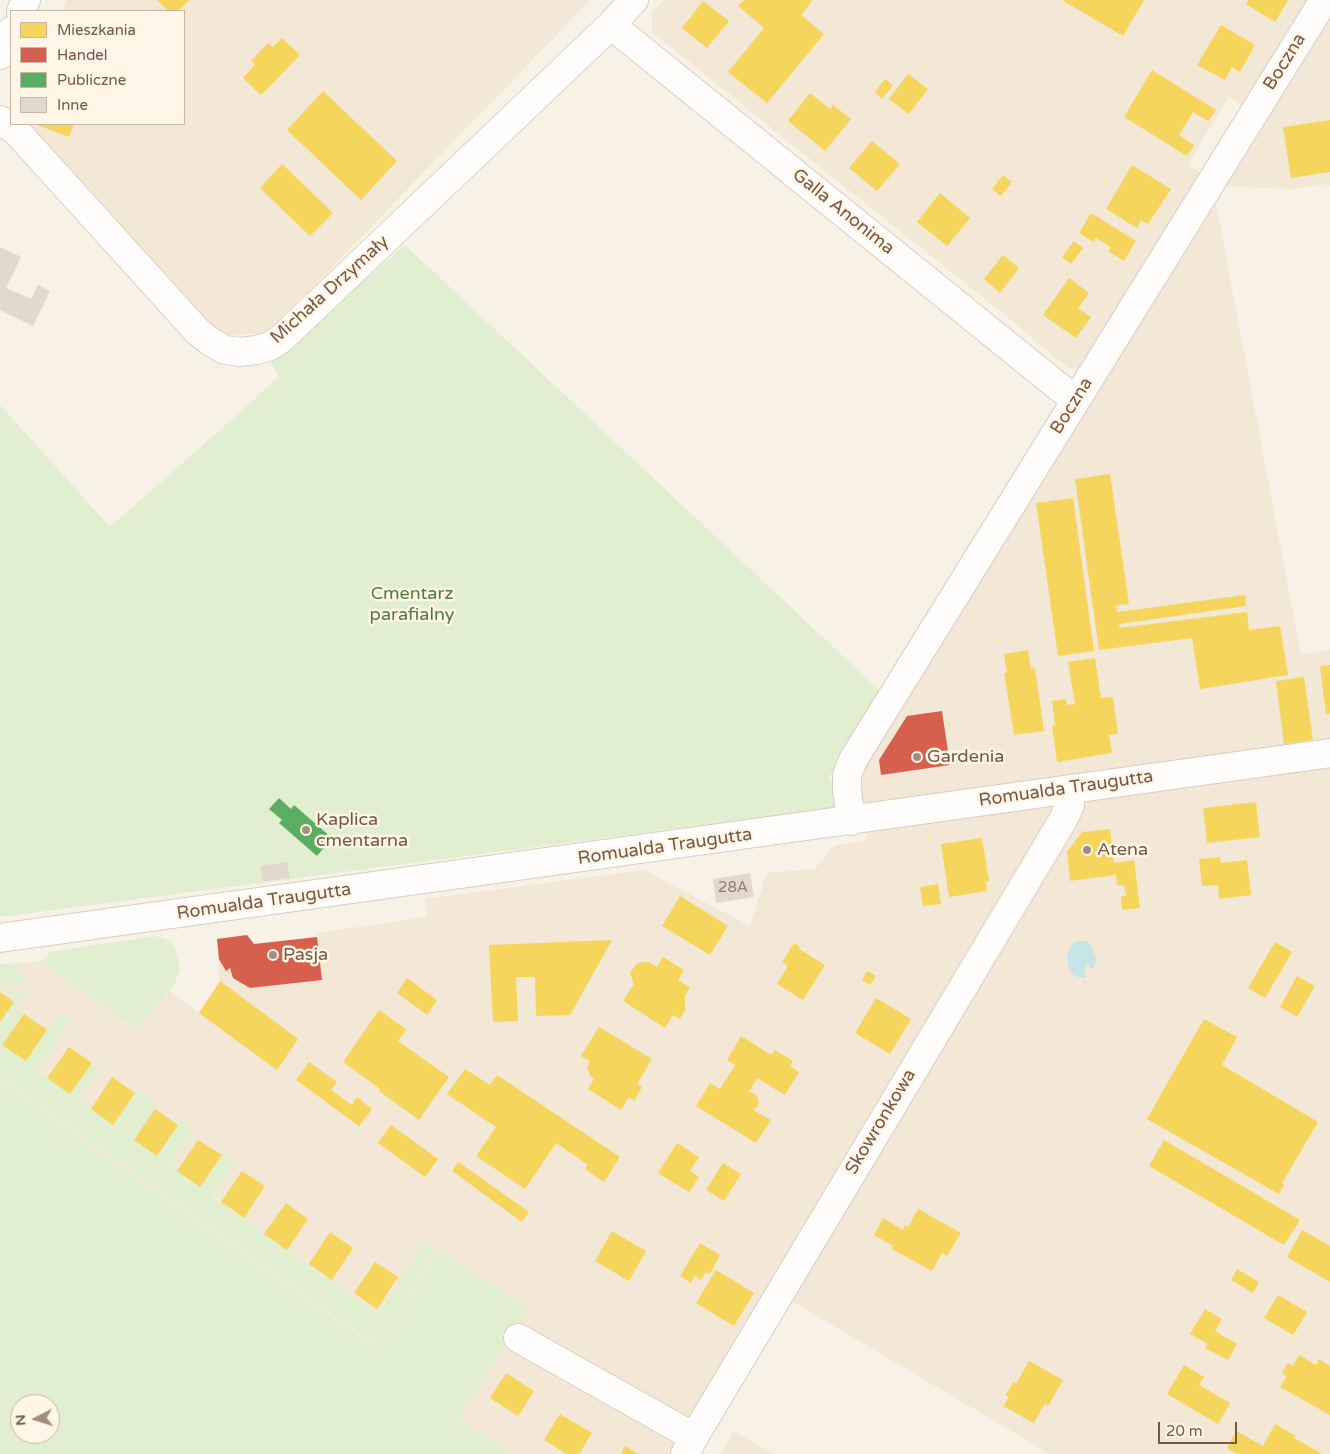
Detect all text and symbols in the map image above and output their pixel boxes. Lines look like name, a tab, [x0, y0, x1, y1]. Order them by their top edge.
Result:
legend	[10, 10, 185, 125]
text: Mieszkania	[57, 21, 136, 39]
street label: Boczna	[1259, 30, 1311, 94]
text: Handel	[57, 46, 108, 64]
text: Publiczne	[57, 71, 126, 89]
text: Inne	[57, 96, 88, 114]
street label: Galla Anonima	[788, 164, 898, 260]
street label: Michała Drzymały	[266, 231, 394, 349]
street label: Boczna	[1046, 374, 1098, 438]
park label: Cmentarz parafialny	[370, 583, 454, 626]
place label: Gardenia	[927, 746, 1004, 768]
marker: Gardenia	[911, 751, 923, 763]
street label: Romualda Traugutta	[977, 766, 1155, 812]
place label: Kaplica cmentarna	[316, 809, 408, 852]
marker: Kaplica cmentarna	[300, 824, 312, 836]
street label: Romualda Traugutta	[576, 824, 754, 870]
place label: Atena	[1097, 839, 1148, 861]
marker: Atena	[1081, 844, 1093, 856]
street label: Romualda Traugutta	[175, 879, 353, 925]
house number: 28A	[718, 879, 748, 897]
place label: Pasja	[283, 944, 328, 966]
marker: Pasja	[267, 949, 279, 961]
street label: Skowronkowa	[841, 1065, 921, 1179]
north arrow	[10, 1394, 60, 1444]
scale bar	[1160, 1412, 1239, 1444]
text: N	[12, 1414, 30, 1427]
text: 20 m	[1166, 1422, 1203, 1440]

